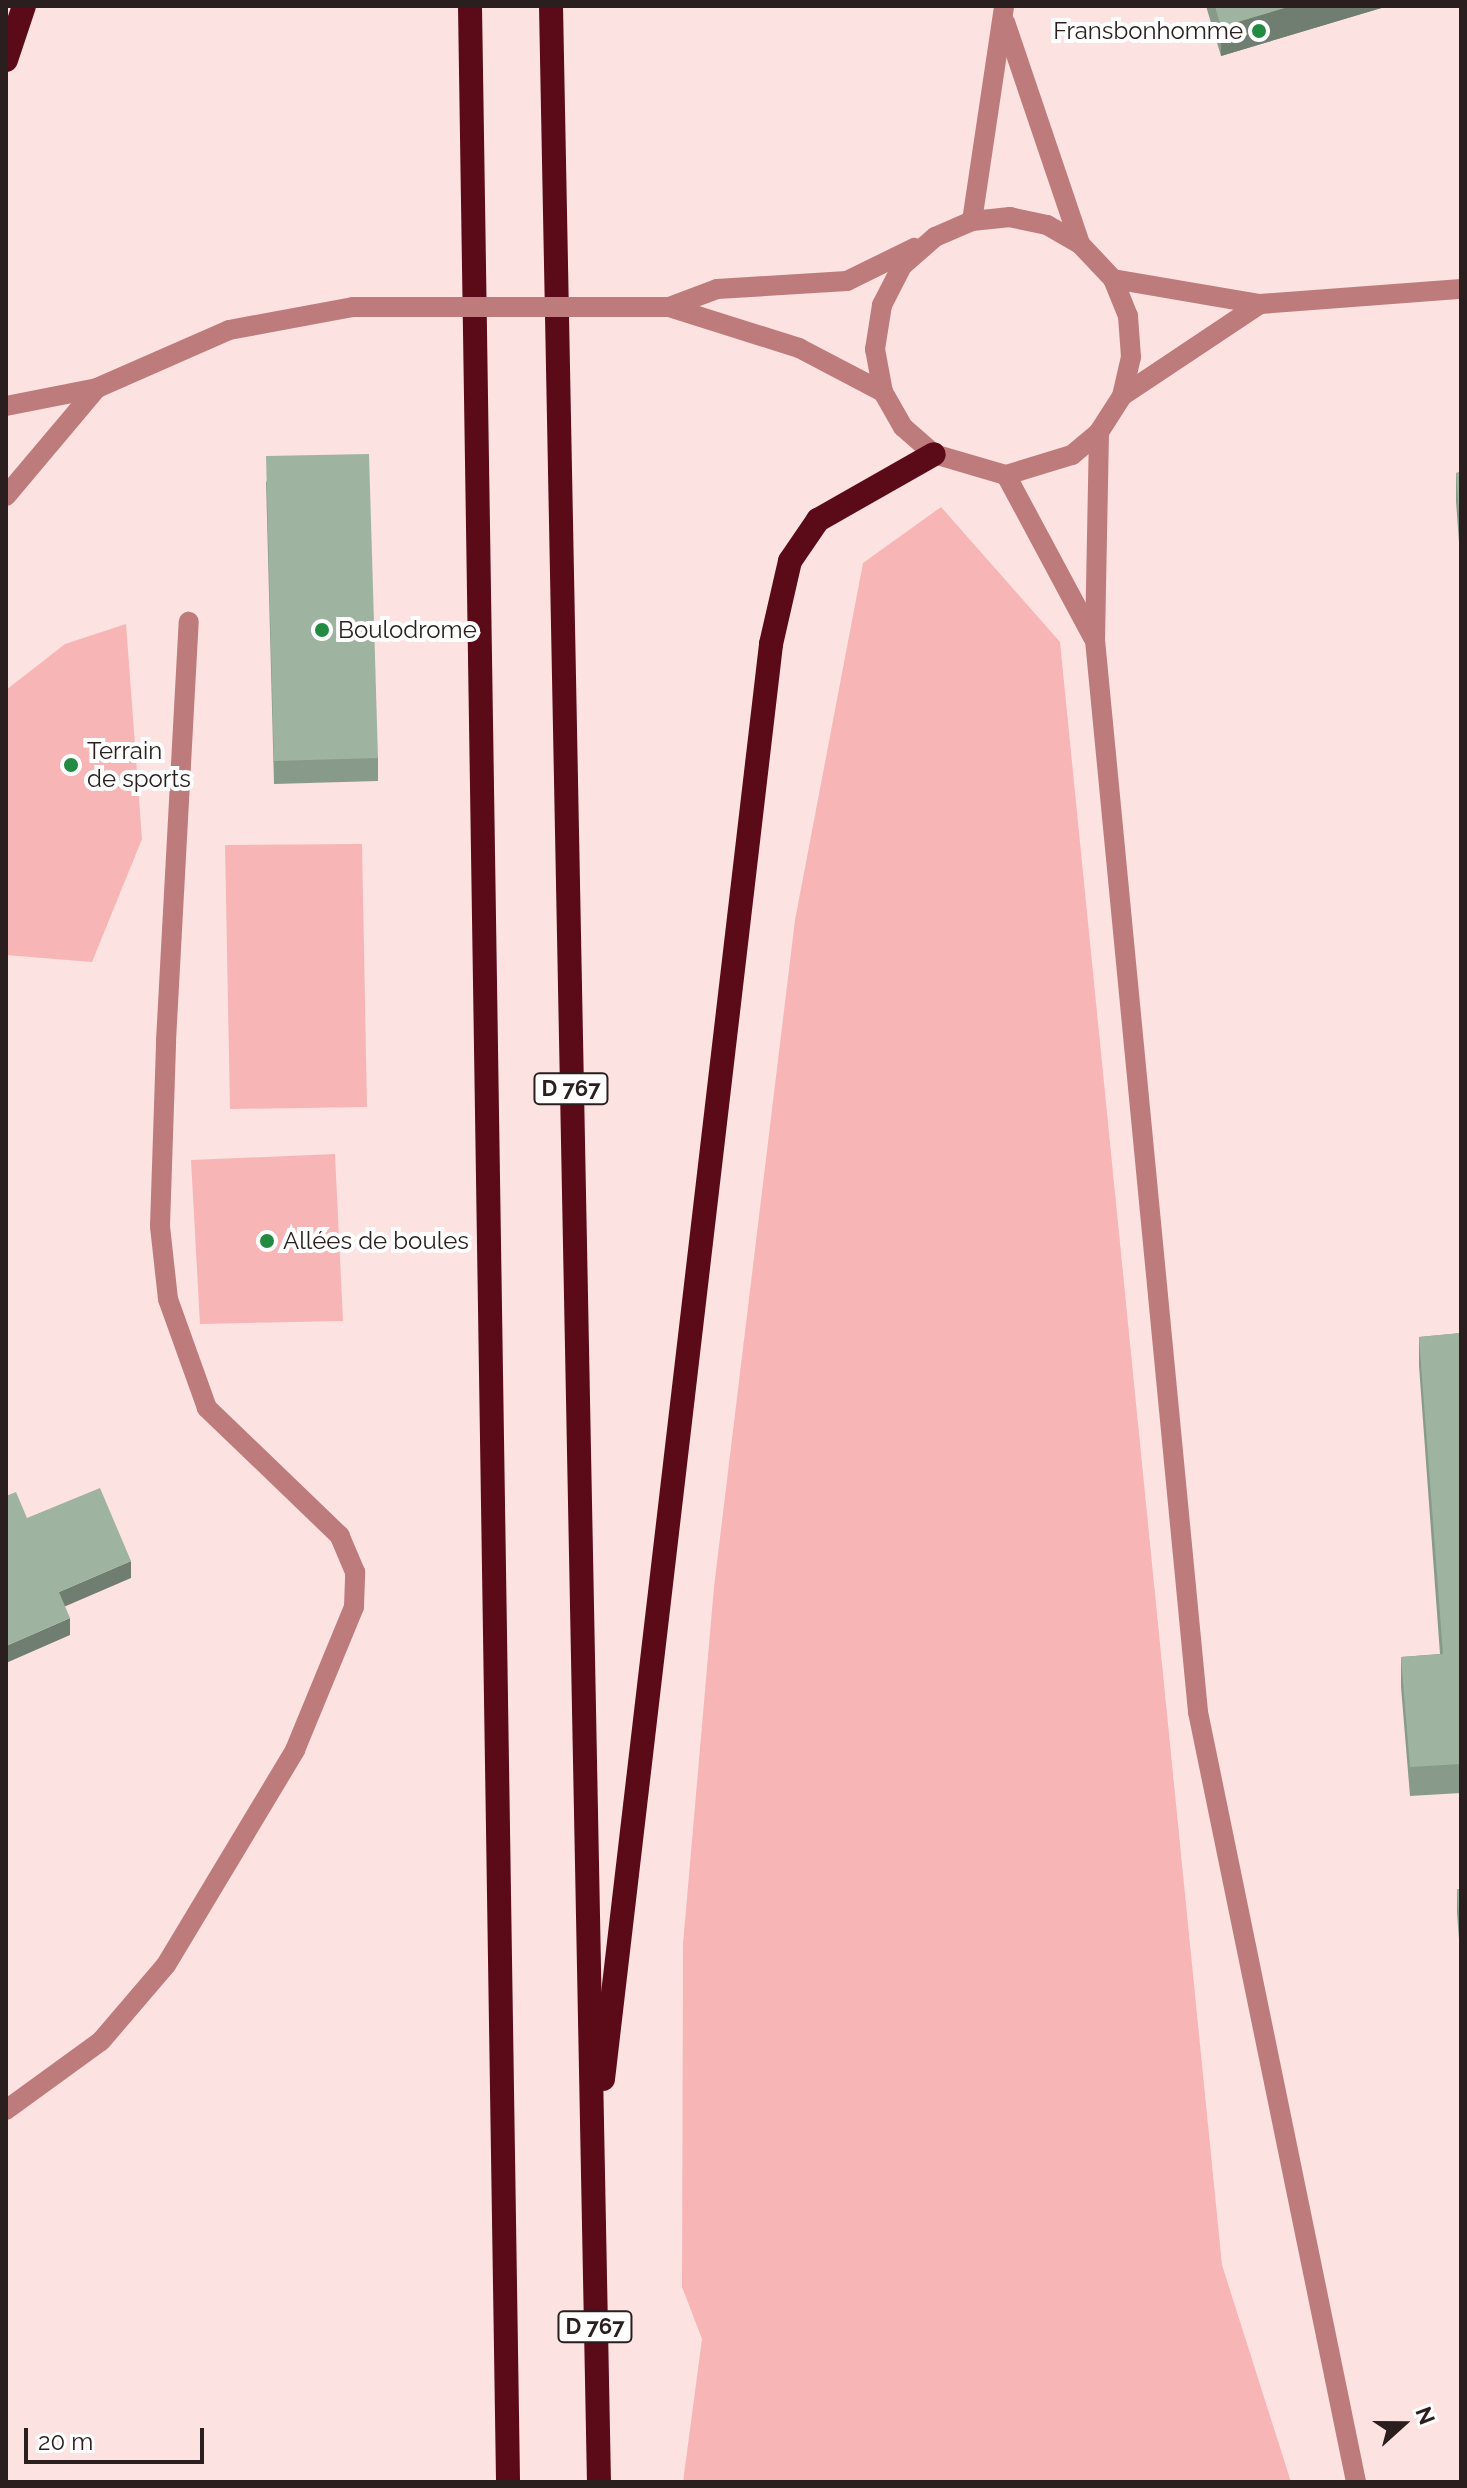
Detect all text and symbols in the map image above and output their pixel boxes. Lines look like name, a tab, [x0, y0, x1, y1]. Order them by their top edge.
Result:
place label: Fransbonhomme	[1053, 17, 1243, 45]
marker: Fransbonhomme	[1250, 22, 1268, 40]
place label: Boulodrome	[338, 616, 477, 644]
marker: Boulodrome	[313, 621, 331, 639]
place label: Terrain de sports	[87, 737, 191, 793]
marker: Terrain de sports	[62, 756, 80, 774]
road number: D 767	[533, 1071, 609, 1107]
place label: Allées de boules	[283, 1227, 469, 1255]
marker: Allées de boules	[258, 1232, 276, 1250]
road number: D 767	[557, 2309, 633, 2345]
north arrow	[1363, 2384, 1443, 2464]
text: N	[1410, 2403, 1441, 2428]
scale bar	[28, 2412, 208, 2462]
text: 20 m	[38, 2427, 93, 2456]

